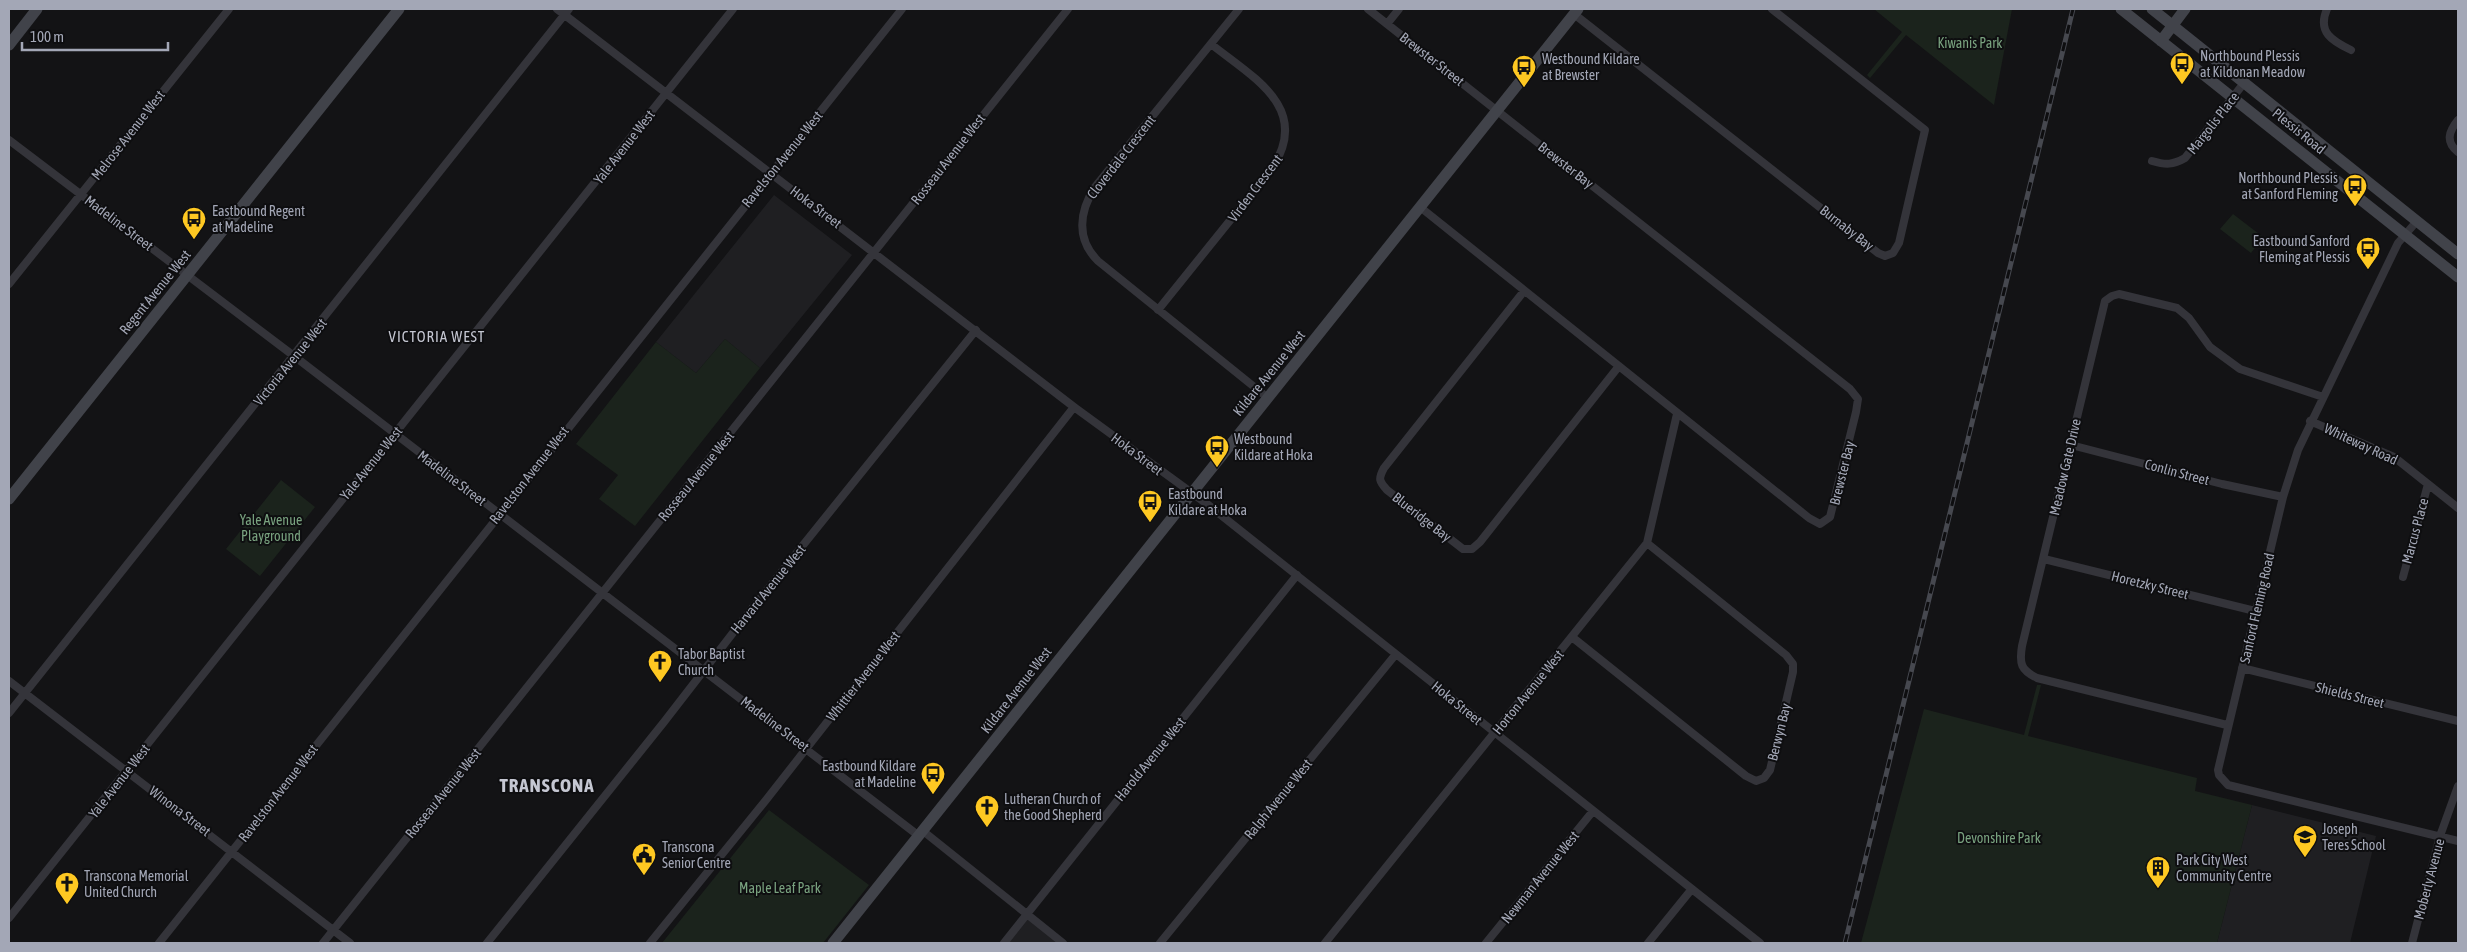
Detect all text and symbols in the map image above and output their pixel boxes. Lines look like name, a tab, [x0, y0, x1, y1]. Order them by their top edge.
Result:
scale bar	[22, 20, 169, 52]
text: 100 m	[30, 28, 64, 45]
street label: Brewster Street	[1397, 29, 1467, 89]
park label: Kiwanis Park	[1937, 35, 2003, 51]
place label: Northbound Plessis at Kildonan Meadow	[2200, 48, 2306, 80]
place label: Westbound Kildare at Brewster	[1542, 51, 1640, 83]
bus stop icon: Northbound Plessis at Kildonan Meadow	[2169, 51, 2195, 85]
bus stop icon: Westbound Kildare at Brewster	[1511, 54, 1537, 88]
street label: Melrose Avenue West	[88, 87, 168, 183]
street label: Margolis Place	[2184, 89, 2242, 157]
street label: Plessis Road	[2269, 105, 2329, 157]
street label: Yale Avenue West	[590, 107, 658, 187]
street label: Ravelston Avenue West	[738, 108, 826, 210]
street label: Rosseau Avenue West	[908, 110, 988, 208]
street label: Cloverdale Crescent	[1083, 112, 1159, 202]
street label: Brewster Bay	[1535, 139, 1597, 192]
street label: Virden Crescent	[1225, 151, 1285, 225]
place label: Northbound Plessis at Sanford Fleming	[2238, 170, 2338, 202]
bus stop icon: Northbound Plessis at Sanford Fleming	[2342, 173, 2368, 207]
street label: Hoka Street	[787, 183, 845, 231]
street label: Madeline Street	[82, 192, 156, 254]
street label: Burnaby Bay	[1817, 202, 1877, 254]
place label: Eastbound Regent at Madeline	[212, 203, 305, 235]
bus stop icon: Eastbound Regent at Madeline	[181, 206, 207, 240]
place label: Eastbound Sanford Fleming at Plessis	[2253, 233, 2350, 265]
bus stop icon: Eastbound Sanford Fleming at Plessis	[2355, 236, 2381, 270]
street label: Regent Avenue West	[116, 247, 194, 337]
street label: Victoria Avenue West	[250, 315, 330, 409]
street label: Kildare Avenue West	[1230, 327, 1308, 419]
district label: VICTORIA WEST	[389, 328, 485, 345]
street label: Meadow Gate Drive	[2046, 417, 2084, 517]
street label: Whiteway Road	[2322, 420, 2400, 468]
street label: Yale Avenue West	[337, 423, 405, 503]
street label: Ravelston Avenue West	[486, 423, 572, 527]
street label: Rosseau Avenue West	[655, 428, 737, 524]
street label: Hoka Street	[1108, 430, 1166, 478]
place label: Westbound Kildare at Hoka	[1234, 431, 1313, 463]
bus stop icon: Westbound Kildare at Hoka	[1204, 434, 1230, 468]
street label: Brewster Bay	[1826, 439, 1858, 507]
street label: Madeline Street	[415, 447, 489, 509]
street label: Conlin Street	[2143, 456, 2211, 488]
place label: Eastbound Kildare at Hoka	[1168, 486, 1247, 518]
bus stop icon: Eastbound Kildare at Hoka	[1137, 489, 1163, 523]
street label: Blueridge Bay	[1389, 489, 1455, 545]
street label: Marcus Place	[2399, 496, 2431, 566]
park label: Yale Avenue Playground	[240, 512, 302, 544]
street label: Harvard Avenue West	[727, 541, 809, 637]
street label: Sanford Fleming Road	[2237, 551, 2277, 665]
street label: Horetzky Street	[2110, 568, 2190, 602]
street label: Whittier Avenue West	[823, 628, 903, 724]
street label: Kildare Avenue West	[977, 644, 1055, 736]
place label: Tabor Baptist Church	[678, 646, 745, 678]
street label: Horton Avenue West	[1489, 647, 1567, 737]
church icon: Tabor Baptist Church	[647, 649, 673, 683]
street label: Hoka Street	[1429, 678, 1485, 728]
street label: Shields Street	[2314, 679, 2386, 711]
street label: Madeline Street	[738, 693, 812, 755]
street label: Berwyn Bay	[1764, 701, 1794, 762]
street label: Harold Avenue West	[1111, 714, 1189, 804]
street label: Yale Avenue West	[85, 741, 153, 821]
street label: Ravelston Avenue West	[235, 741, 321, 845]
street label: Rosseau Avenue West	[402, 745, 484, 841]
street label: Ralph Avenue West	[1241, 756, 1315, 842]
place label: Eastbound Kildare at Madeline	[822, 758, 916, 790]
bus stop icon: Eastbound Kildare at Madeline	[920, 761, 946, 795]
district label: TRANSCONA	[499, 774, 595, 796]
street label: Winona Street	[146, 783, 214, 839]
place label: Lutheran Church of the Good Shepherd	[1004, 791, 1102, 823]
church icon: Lutheran Church of the Good Shepherd	[974, 794, 1000, 828]
place label: Joseph Teres School	[2322, 821, 2386, 853]
school or university icon: Joseph Teres School	[2292, 824, 2318, 858]
street label: Newman Avenue West	[1498, 828, 1582, 926]
park label: Devonshire Park	[1957, 830, 2041, 846]
street label: Moberly Avenue	[2411, 837, 2447, 921]
place label: Transcona Senior Centre	[662, 839, 731, 871]
public building icon: Transcona Senior Centre	[631, 842, 657, 876]
place label: Park City West Community Centre	[2176, 852, 2272, 884]
building icon: Park City West Community Centre	[2145, 855, 2171, 889]
place label: Transcona Memorial United Church	[84, 868, 189, 900]
church icon: Transcona Memorial United Church	[54, 871, 80, 905]
park label: Maple Leaf Park	[739, 880, 821, 896]

